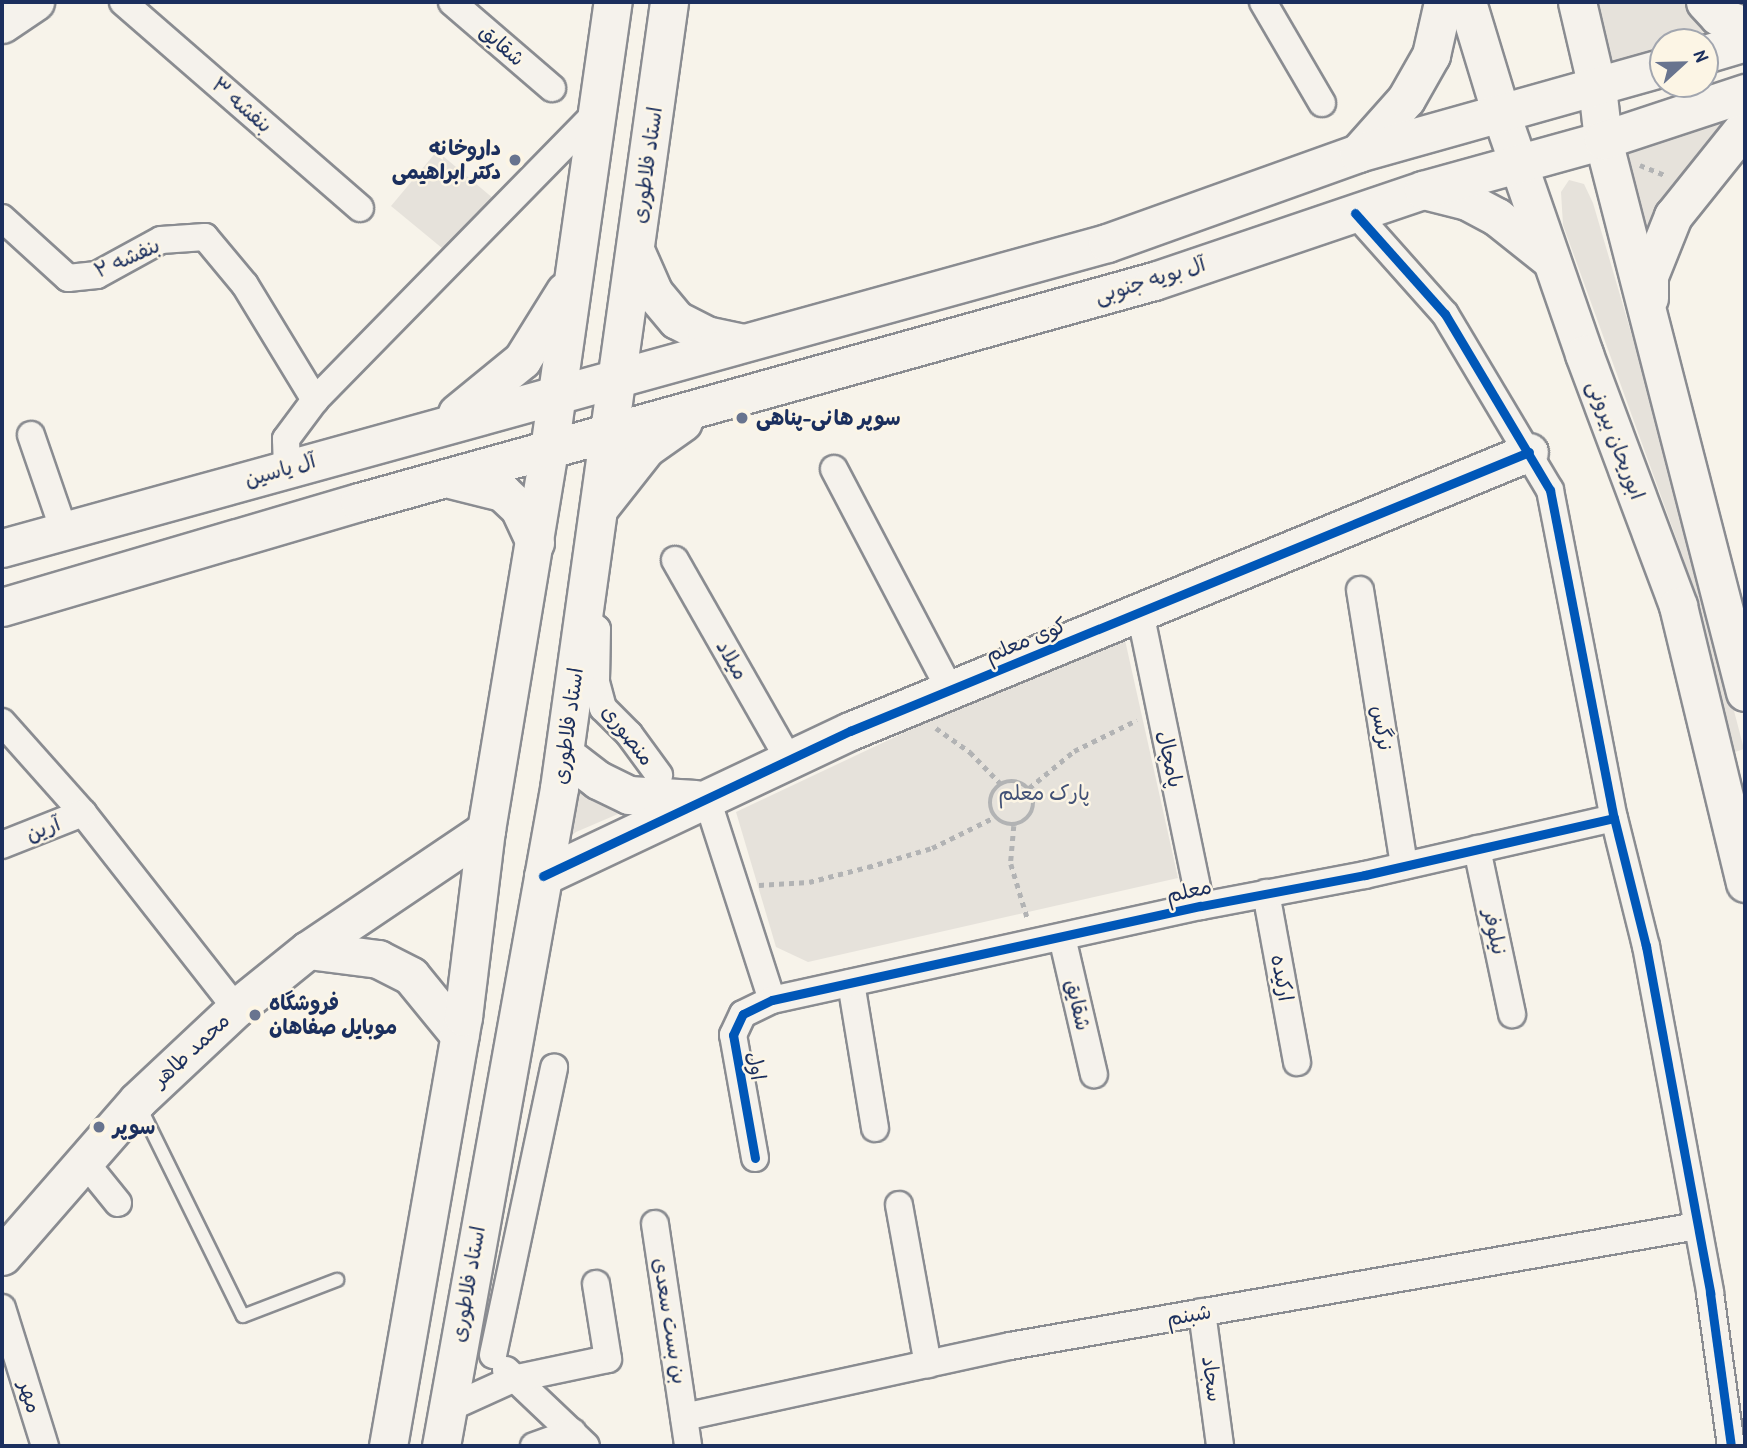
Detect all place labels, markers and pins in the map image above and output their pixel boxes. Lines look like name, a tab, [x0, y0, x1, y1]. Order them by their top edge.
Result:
place label: داروخانه دکتر ابراهیمی	[392, 135, 501, 185]
marker: داروخانه دکتر ابراهیمی	[507, 152, 523, 168]
place label: سوپر هانی-پناهی	[756, 405, 901, 431]
marker: سوپر هانی-پناهی	[734, 410, 750, 426]
place label: فروشگاه موبایل صفاهان	[269, 990, 397, 1040]
marker: فروشگاه موبایل صفاهان	[247, 1007, 263, 1023]
place label: سوپر	[113, 1114, 155, 1140]
marker: سوپر	[91, 1119, 107, 1135]

